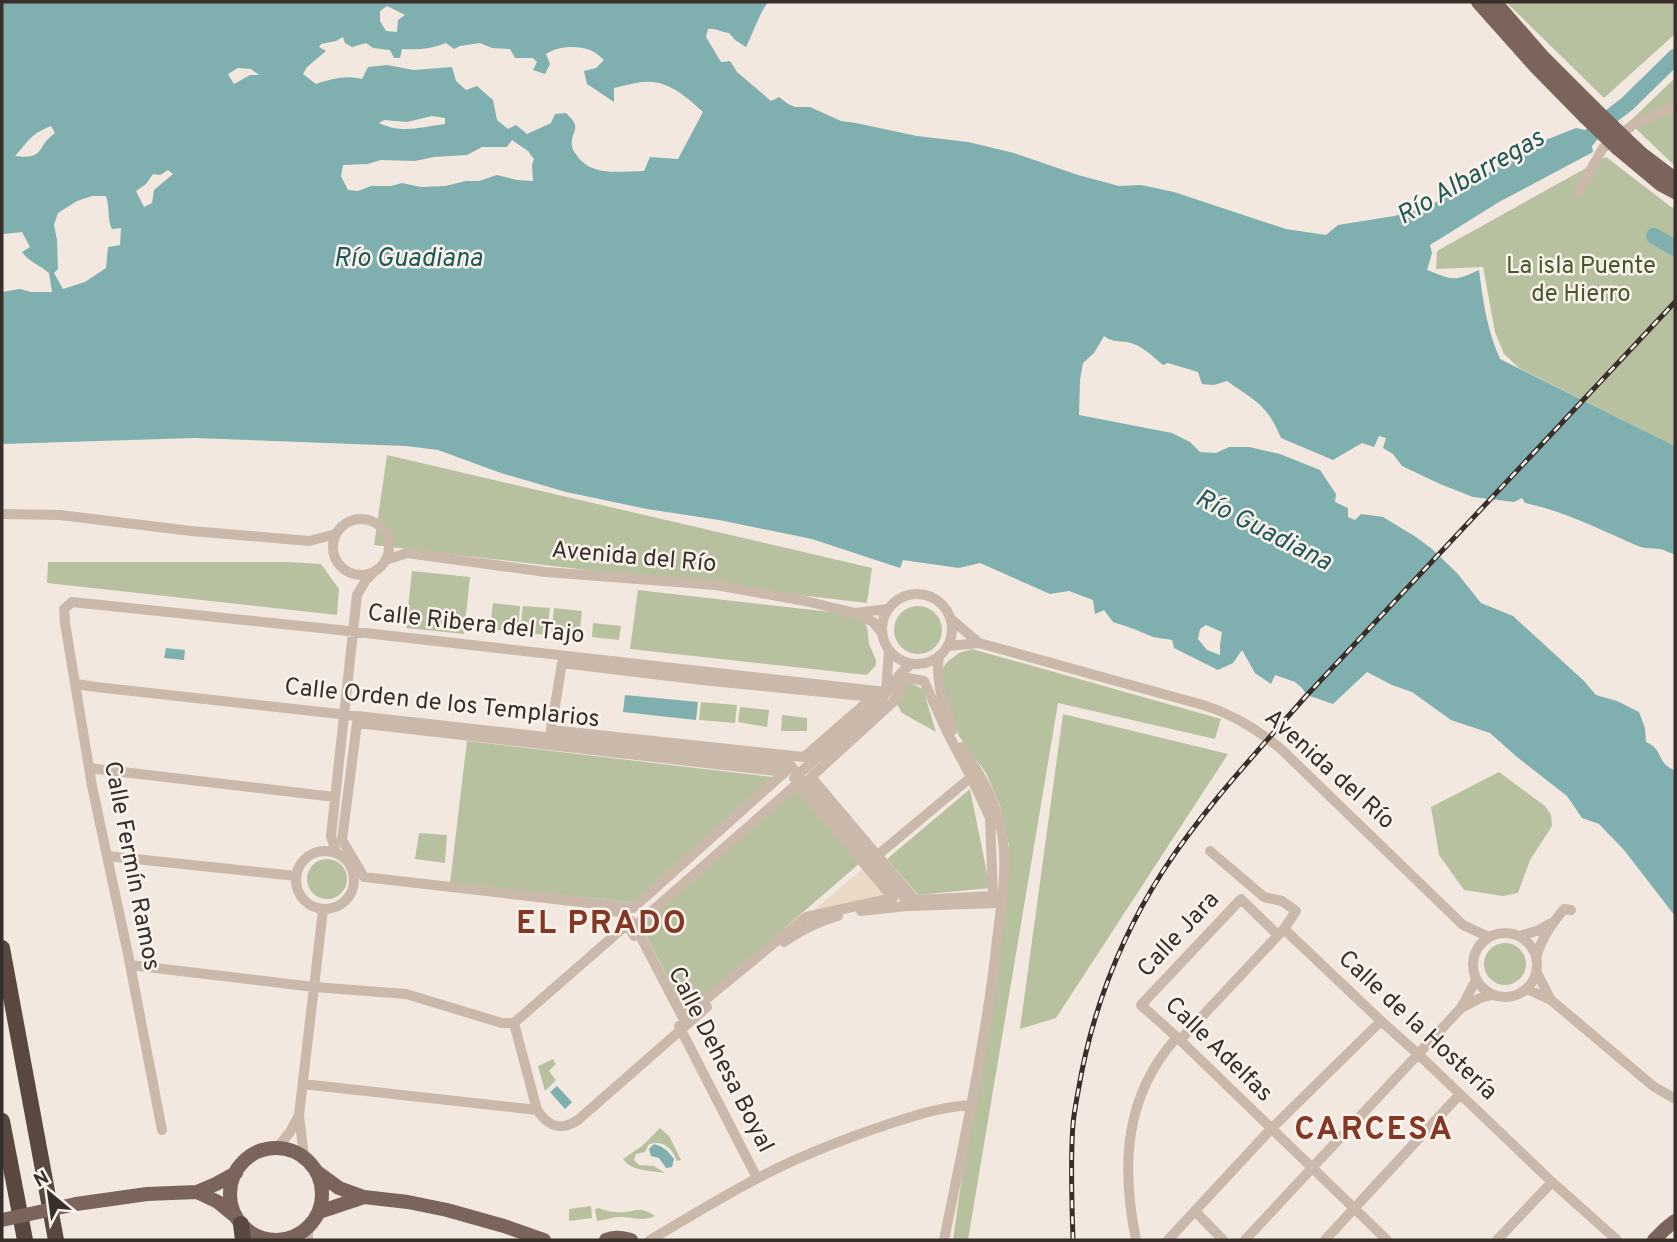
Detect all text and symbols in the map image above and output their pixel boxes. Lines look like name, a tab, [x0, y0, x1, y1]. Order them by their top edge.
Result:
water label: Río Albarregas	[1391, 122, 1552, 234]
water label: Río Guadiana	[334, 243, 483, 276]
park label: La isla Puente de Hierro	[1506, 252, 1656, 310]
water label: Río Guadiana	[1189, 482, 1337, 580]
street label: Avenida del Río	[550, 536, 718, 580]
street label: Calle Ribera del Tajo	[366, 599, 586, 651]
street label: Calle Orden de los Templarios	[283, 673, 601, 735]
street label: Avenida del Río	[1257, 703, 1401, 837]
street label: Calle Fermín Ramos	[96, 759, 166, 973]
street label: Calle Jara	[1132, 886, 1226, 984]
district label: EL PRADO	[516, 905, 688, 945]
street label: Calle de la Hostería	[1331, 944, 1503, 1108]
street label: Calle Dehesa Boyal	[660, 962, 780, 1158]
street label: Calle Adelfas	[1158, 991, 1278, 1109]
district label: CARCESA	[1294, 1111, 1454, 1151]
north arrow	[14, 1158, 84, 1228]
text: N	[30, 1166, 54, 1194]

